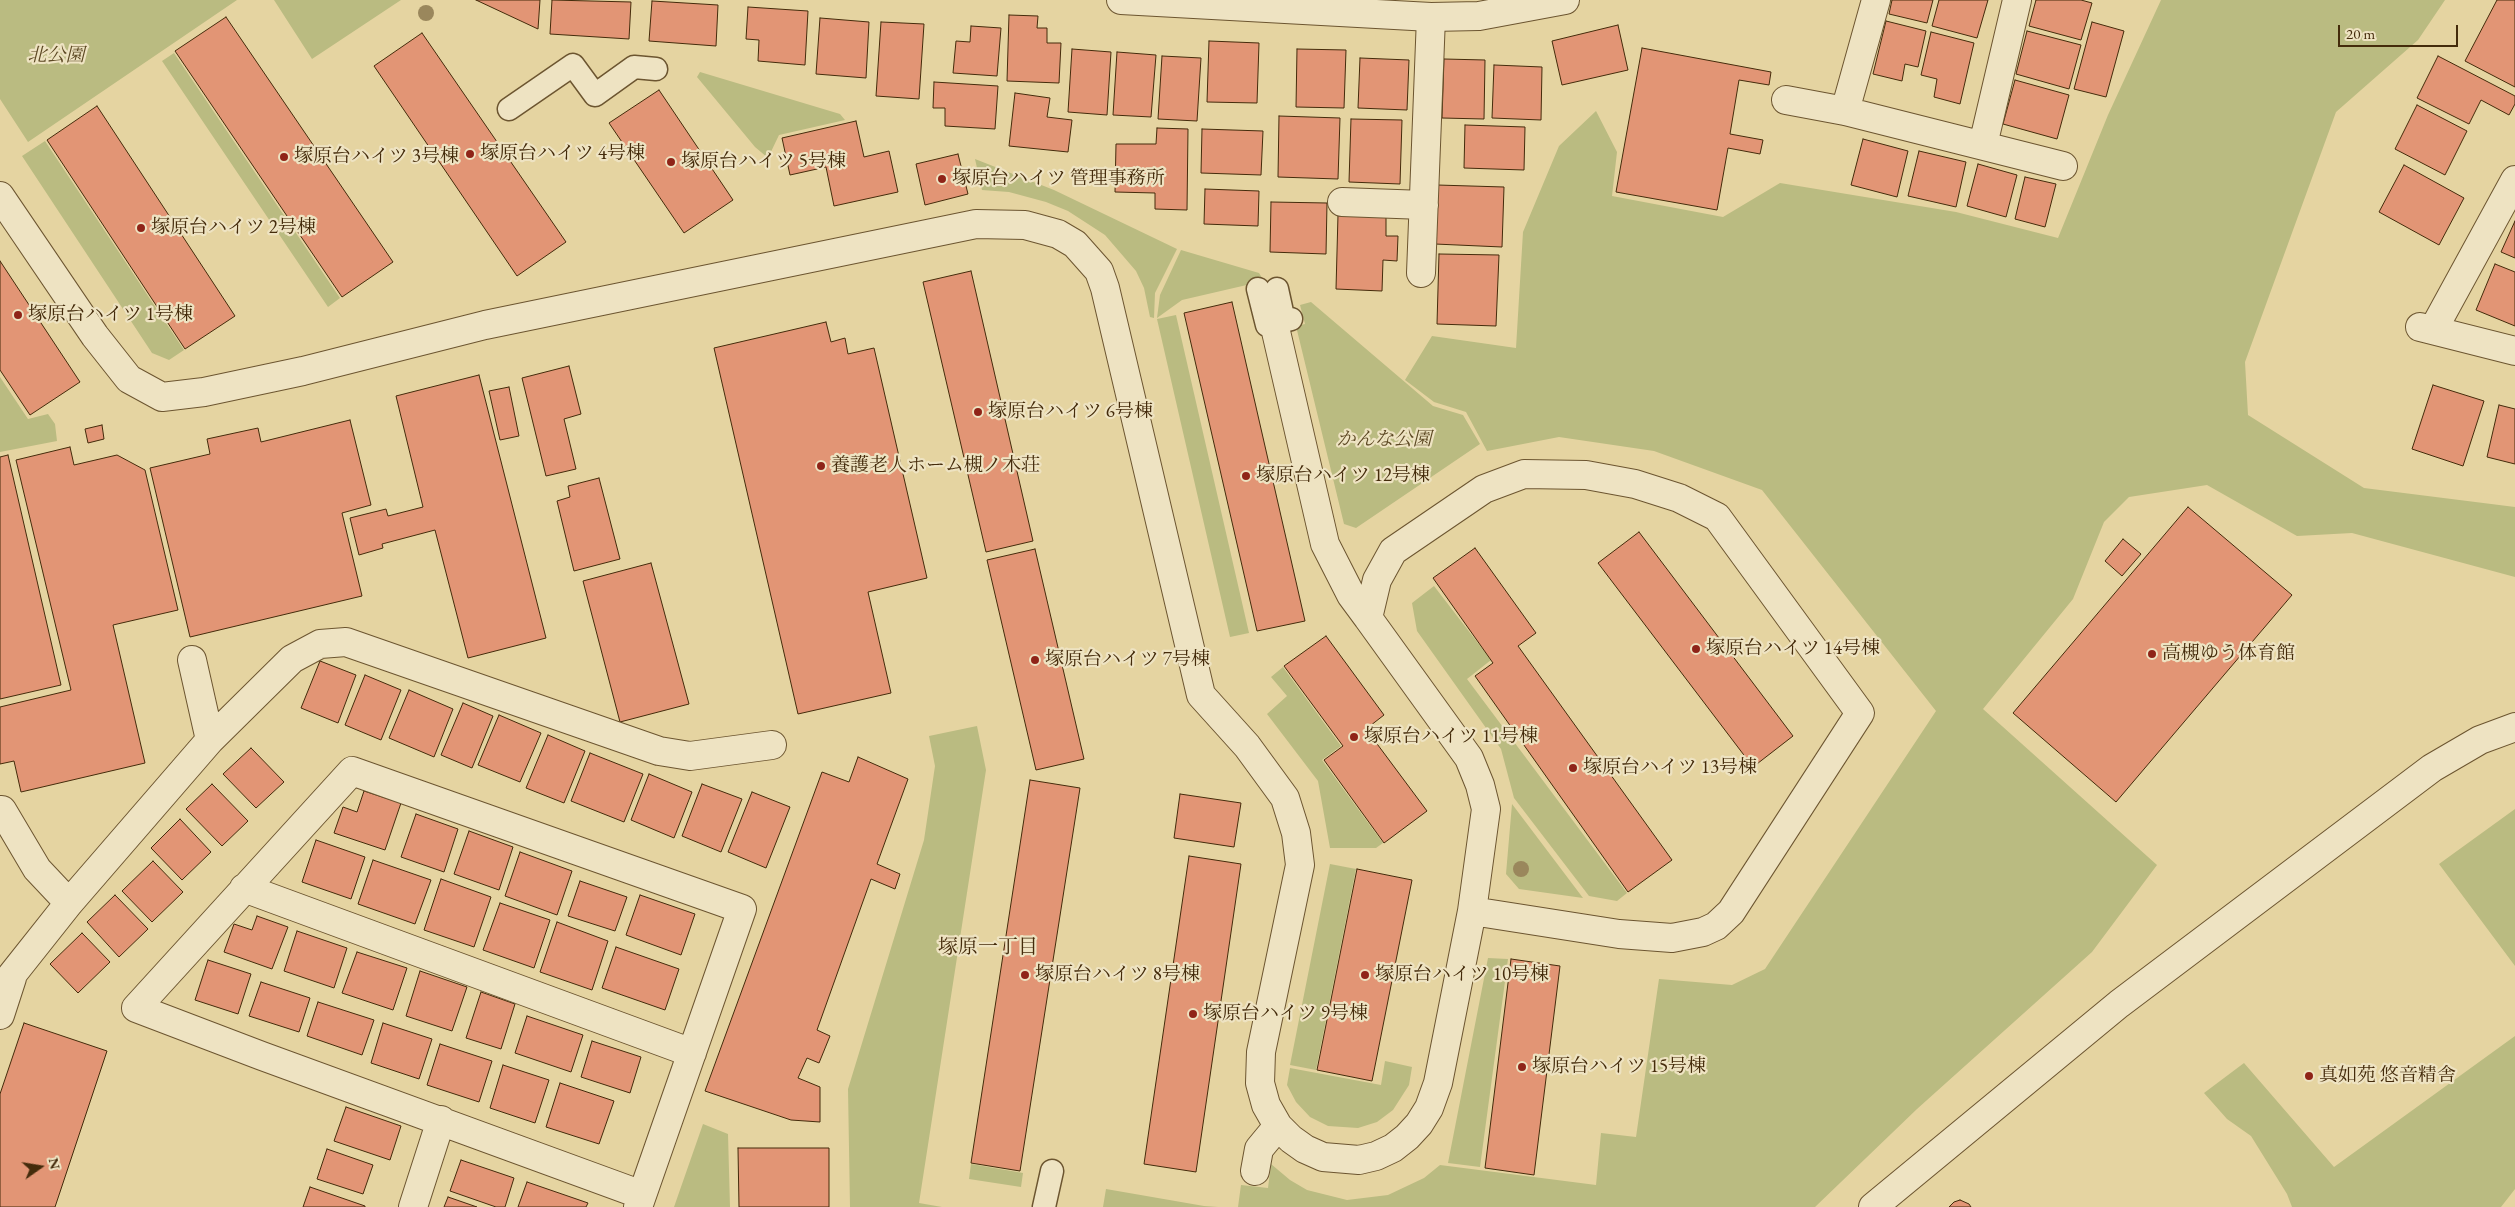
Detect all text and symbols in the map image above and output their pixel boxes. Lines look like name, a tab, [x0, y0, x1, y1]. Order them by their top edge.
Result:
scale bar	[2340, 15, 2460, 47]
text: 20 m	[2346, 24, 2375, 43]
park label: 北公園	[28, 45, 84, 67]
place label: 塚原台ハイツ 4号棟	[480, 143, 645, 165]
place label: 塚原台ハイツ 3号棟	[294, 146, 459, 168]
marker: 塚原台ハイツ 4号棟	[464, 148, 476, 160]
marker: 塚原台ハイツ 3号棟	[278, 151, 290, 163]
place label: 塚原台ハイツ 5号棟	[681, 151, 846, 173]
marker: 塚原台ハイツ 5号棟	[665, 156, 677, 168]
place label: 塚原台ハイツ 管理事務所	[952, 168, 1165, 190]
marker: 塚原台ハイツ 管理事務所	[936, 173, 948, 185]
place label: 塚原台ハイツ 2号棟	[151, 217, 316, 239]
marker: 塚原台ハイツ 2号棟	[135, 222, 147, 234]
place label: 塚原台ハイツ 1号棟	[28, 304, 193, 326]
marker: 塚原台ハイツ 1号棟	[12, 309, 24, 321]
place label: 塚原台ハイツ 6号棟	[988, 401, 1153, 423]
marker: 塚原台ハイツ 6号棟	[972, 406, 984, 418]
park label: かんな公園	[1337, 429, 1431, 451]
place label: 養護老人ホーム槻ノ木荘	[831, 455, 1040, 477]
marker: 養護老人ホーム槻ノ木荘	[815, 460, 827, 472]
place label: 塚原台ハイツ 12号棟	[1256, 465, 1430, 487]
marker: 塚原台ハイツ 12号棟	[1240, 470, 1252, 482]
place label: 塚原台ハイツ 14号棟	[1706, 638, 1880, 660]
marker: 塚原台ハイツ 14号棟	[1690, 643, 1702, 655]
place label: 高槻ゆう体育館	[2162, 643, 2295, 665]
marker: 高槻ゆう体育館	[2146, 648, 2158, 660]
place label: 塚原台ハイツ 7号棟	[1045, 649, 1210, 671]
marker: 塚原台ハイツ 7号棟	[1029, 654, 1041, 666]
place label: 塚原台ハイツ 11号棟	[1364, 726, 1538, 748]
marker: 塚原台ハイツ 11号棟	[1348, 731, 1360, 743]
place label: 塚原台ハイツ 13号棟	[1583, 757, 1757, 779]
marker: 塚原台ハイツ 13号棟	[1567, 762, 1579, 774]
district label: 塚原一丁目	[938, 936, 1038, 960]
place label: 塚原台ハイツ 8号棟	[1035, 964, 1200, 986]
place label: 塚原台ハイツ 10号棟	[1375, 964, 1549, 986]
marker: 塚原台ハイツ 8号棟	[1019, 969, 1031, 981]
marker: 塚原台ハイツ 10号棟	[1359, 969, 1371, 981]
place label: 塚原台ハイツ 9号棟	[1203, 1003, 1368, 1025]
marker: 塚原台ハイツ 9号棟	[1187, 1008, 1199, 1020]
place label: 塚原台ハイツ 15号棟	[1532, 1056, 1706, 1078]
marker: 塚原台ハイツ 15号棟	[1516, 1061, 1528, 1073]
place label: 真如苑 悠音精舎	[2319, 1065, 2456, 1087]
marker: 真如苑 悠音精舎	[2303, 1070, 2315, 1082]
north arrow	[15, 1142, 65, 1192]
text: N	[45, 1156, 65, 1171]

